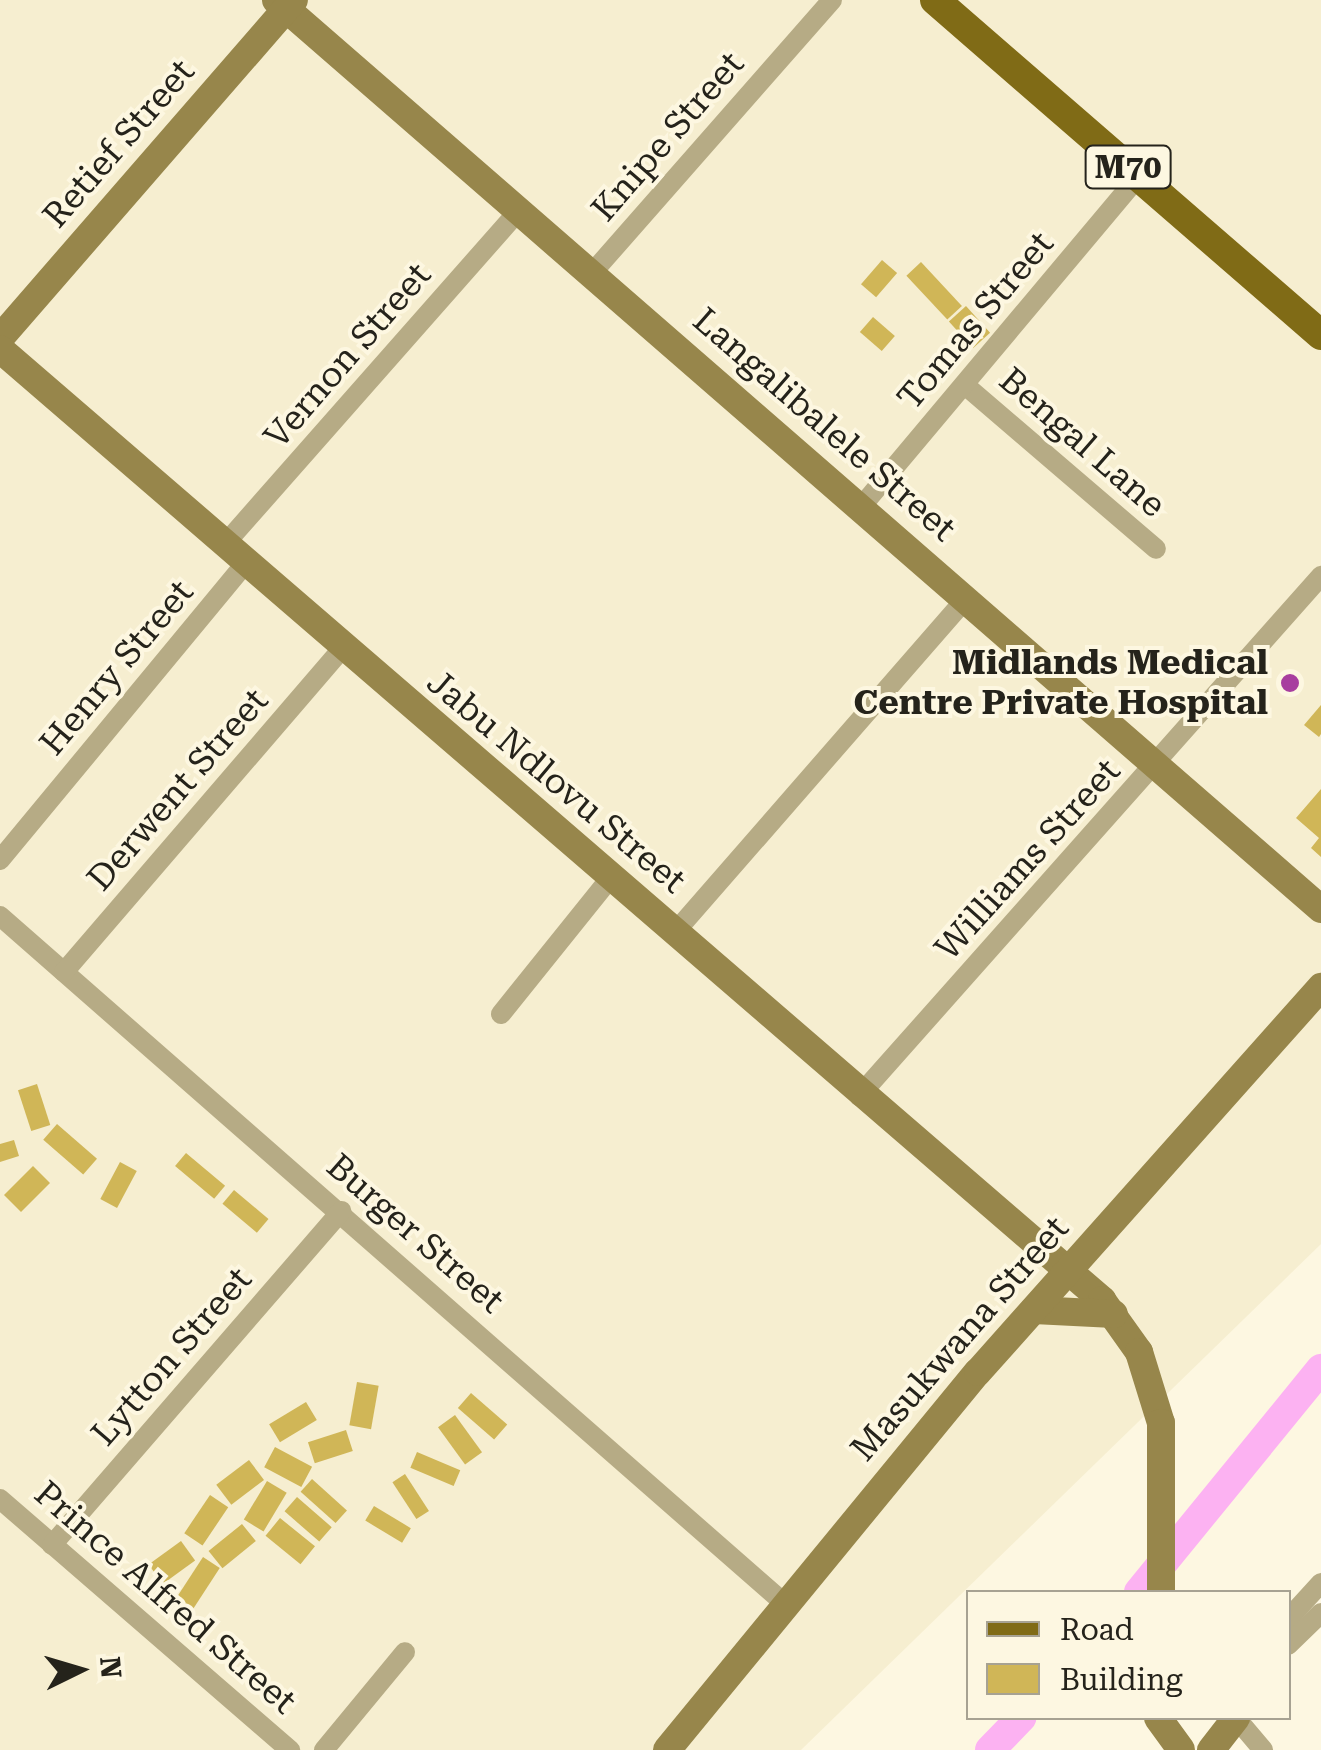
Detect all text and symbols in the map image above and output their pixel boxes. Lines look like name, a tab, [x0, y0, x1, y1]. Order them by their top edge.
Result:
street label: Knipe Street	[583, 44, 753, 230]
street label: Retief Street	[35, 51, 203, 237]
road number: M70	[1083, 140, 1173, 194]
street label: Tomas Street	[889, 223, 1063, 419]
street label: Vernon Street	[256, 255, 440, 457]
street label: Langalibalele Street	[684, 300, 964, 550]
street label: Bengal Lane	[990, 360, 1174, 526]
street label: Henry Street	[32, 572, 202, 764]
place label: Midlands Medical Centre Private Hospital	[853, 642, 1268, 724]
street label: Jabu Ndlovu Street	[418, 662, 694, 902]
marker: Midlands Medical Centre Private Hospital	[1277, 670, 1303, 696]
street label: Derwent Street	[79, 680, 277, 900]
street label: Williams Street	[927, 751, 1129, 969]
street label: Burger Street	[318, 1146, 512, 1322]
street label: Masukwana Street	[842, 1208, 1078, 1470]
street label: Lytton Street	[83, 1259, 261, 1455]
street label: Prince Alfred Street	[26, 1473, 304, 1723]
legend	[966, 1590, 1291, 1720]
text: Road	[1060, 1612, 1134, 1647]
north arrow	[30, 1620, 130, 1720]
text: N	[93, 1655, 128, 1680]
text: Building	[1060, 1662, 1183, 1697]

